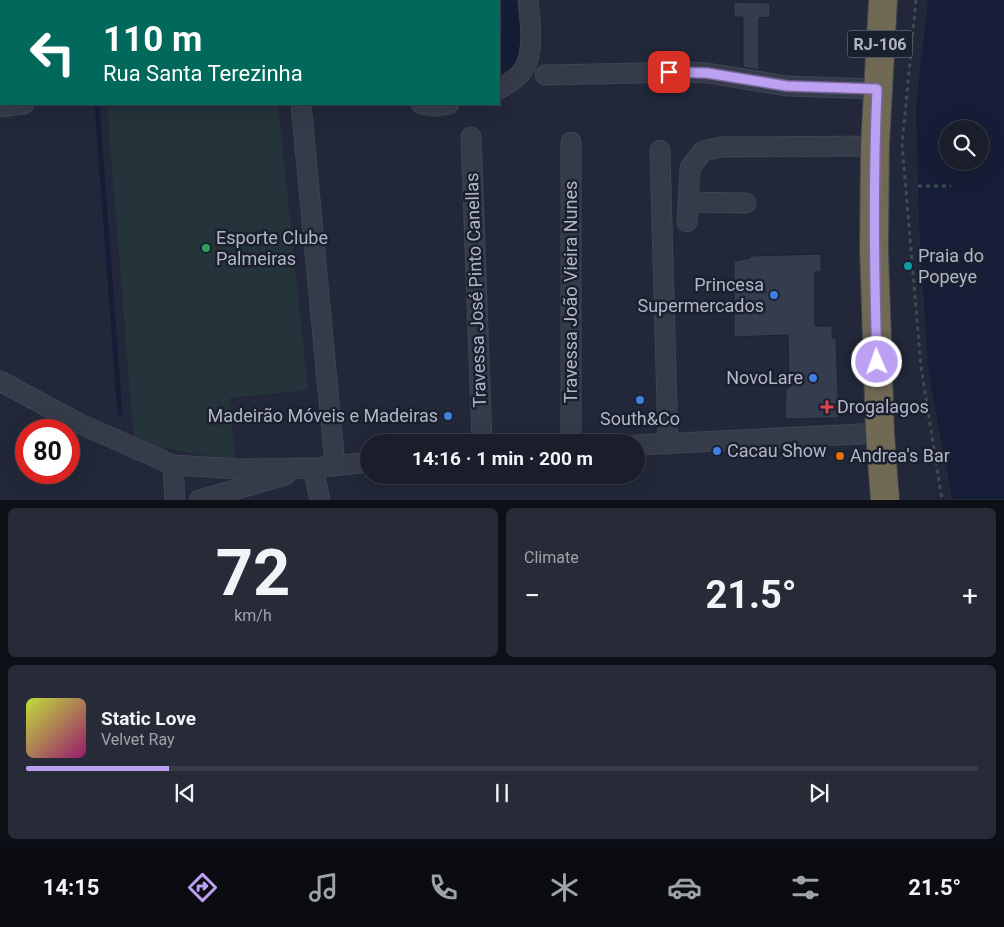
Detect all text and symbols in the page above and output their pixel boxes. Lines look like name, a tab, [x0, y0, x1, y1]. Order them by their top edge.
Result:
text: 110 m	[103, 19, 202, 60]
icon: left	[20, 20, 85, 85]
road number: RJ-106	[848, 31, 912, 58]
pin	[648, 51, 690, 93]
icon: arrive	[655, 58, 683, 86]
text: Rua Santa Terezinha	[103, 61, 303, 86]
map controls	[939, 120, 989, 170]
button: search	[939, 120, 989, 170]
street label: Travessa José Pinto Canellas	[461, 172, 490, 408]
street label: Travessa João Vieira Nunes	[560, 181, 581, 403]
place label: Esporte Clube Palmeiras	[216, 227, 328, 269]
marker: Esporte Clube Palmeiras	[200, 242, 212, 254]
place label: Praia do Popeye	[918, 245, 984, 287]
marker: Praia do Popeye	[902, 260, 914, 272]
place label: Princesa Supermercados	[637, 274, 764, 316]
marker: Princesa Supermercados	[768, 289, 780, 301]
position arrow	[850, 335, 902, 387]
place label: NovoLare	[726, 367, 803, 388]
marker: NovoLare	[807, 372, 819, 384]
marker: South&Co	[634, 394, 646, 406]
place label: Drogalagos	[837, 396, 929, 417]
marker: Drogalagos	[821, 401, 833, 413]
place label: Madeirão Móveis e Madeiras	[208, 405, 438, 426]
place label: South&Co	[600, 408, 680, 429]
marker: Madeirão Móveis e Madeiras	[442, 410, 454, 422]
speed limit sign: 80	[15, 419, 80, 484]
place label: Cacau Show	[727, 440, 827, 461]
marker: Cacau Show	[711, 445, 723, 457]
place label: Andrea's Bar	[850, 445, 950, 466]
text: 14:16 · 1 min · 200 m	[412, 447, 593, 470]
marker: Andrea's Bar	[834, 450, 846, 462]
text: 72	[216, 535, 290, 611]
text: Climate	[524, 548, 579, 567]
text: 21.5°	[705, 573, 797, 617]
text: −	[524, 579, 540, 612]
text: +	[962, 579, 978, 612]
text: km/h	[234, 606, 272, 625]
text: Static Love	[101, 707, 196, 730]
text: Velvet Ray	[101, 730, 175, 749]
icon: previous	[171, 779, 199, 807]
icon: pause	[488, 779, 516, 807]
icon: next	[805, 779, 833, 807]
icon: directions	[185, 870, 220, 905]
icon: music	[306, 870, 341, 905]
icon: phone	[426, 870, 461, 905]
icon: climate	[547, 870, 582, 905]
icon: car	[667, 870, 702, 905]
icon: filters	[788, 870, 823, 905]
text: 14:15	[43, 875, 99, 900]
text: 21.5°	[908, 875, 961, 900]

